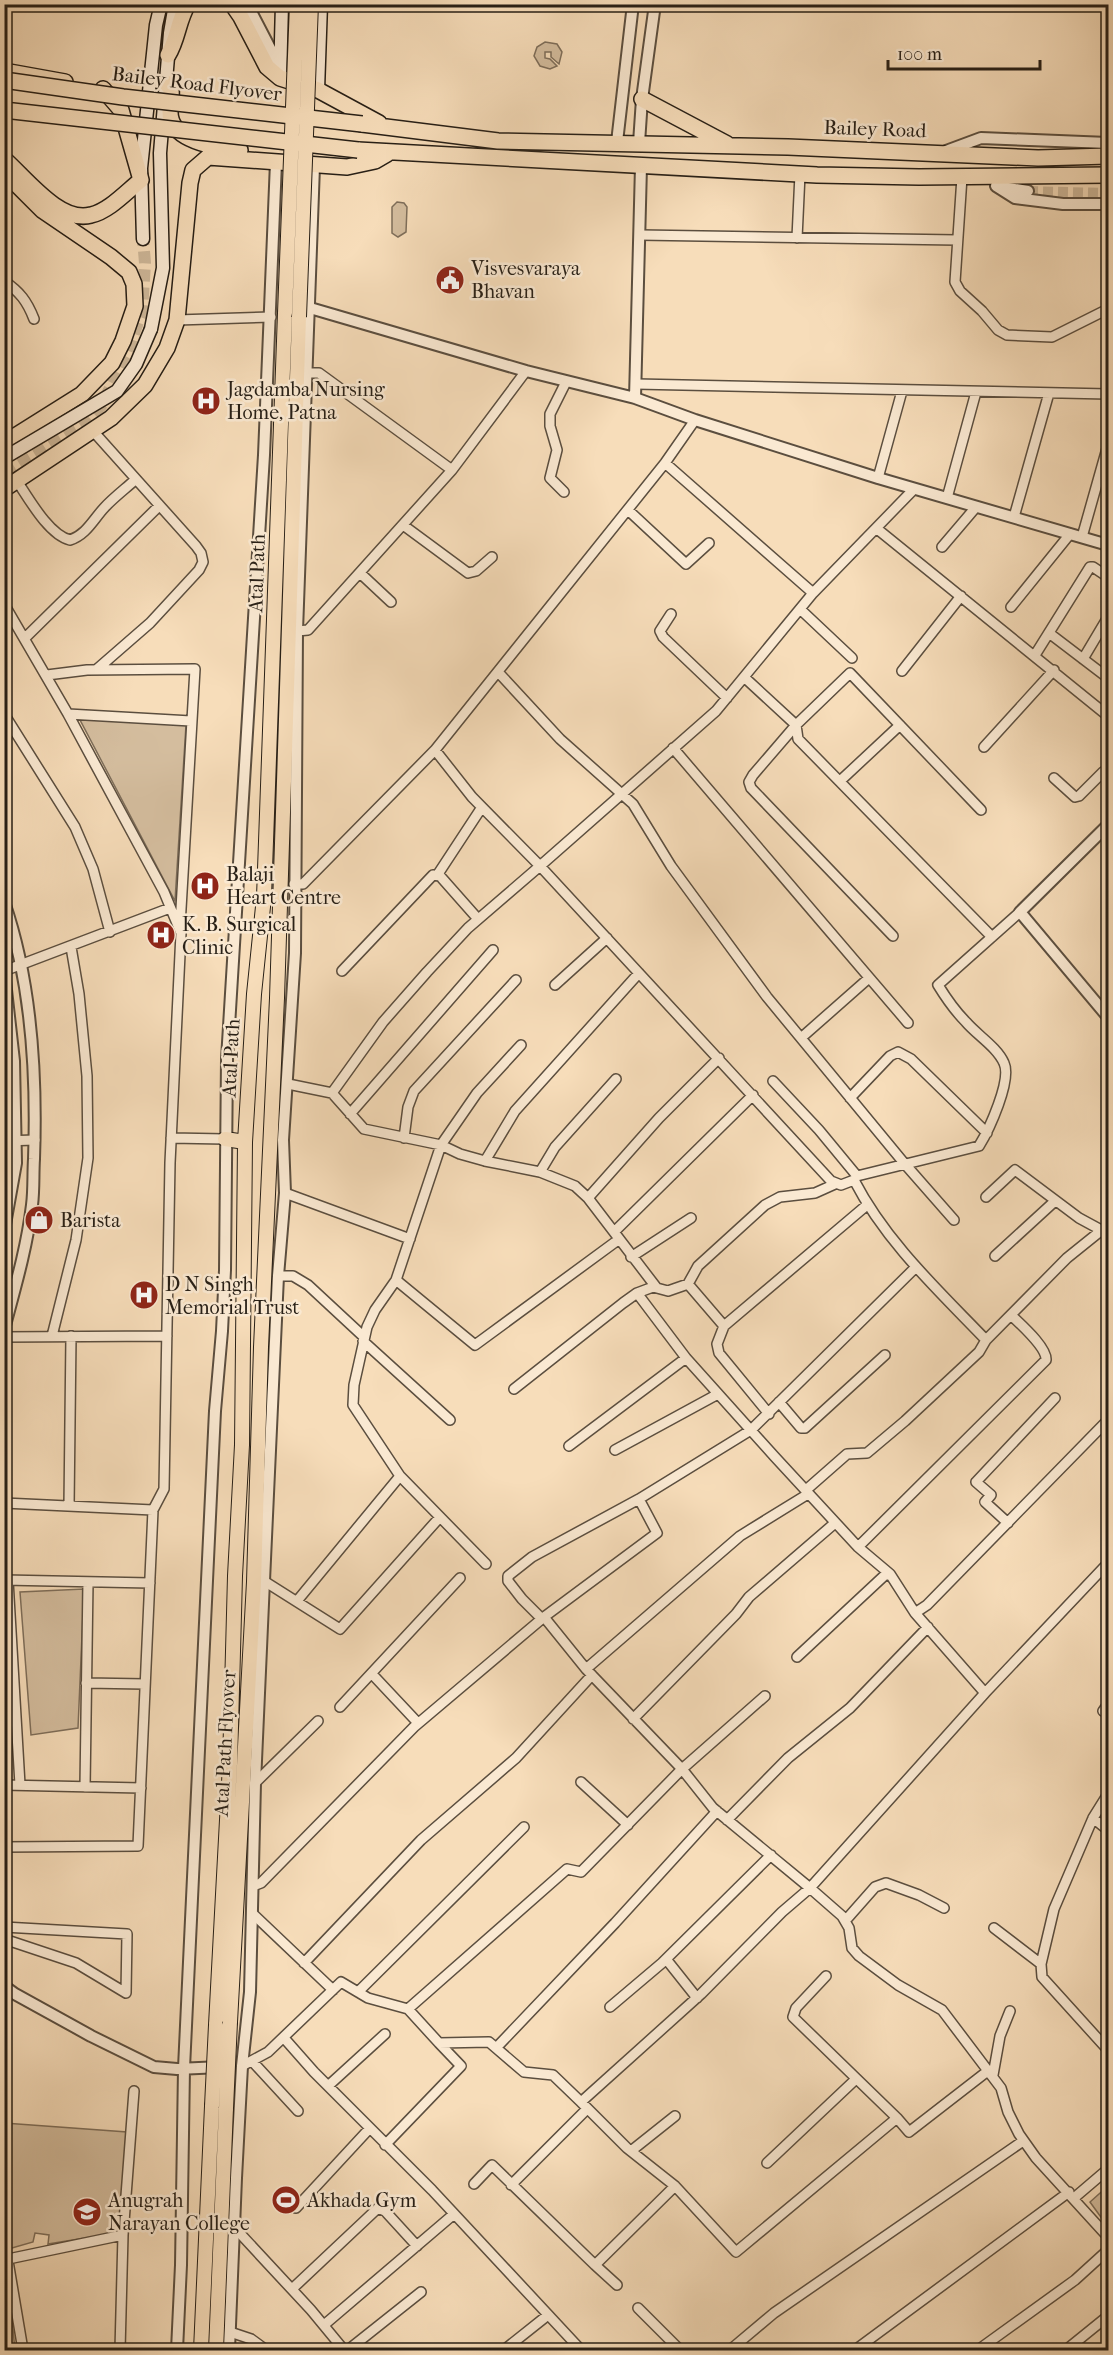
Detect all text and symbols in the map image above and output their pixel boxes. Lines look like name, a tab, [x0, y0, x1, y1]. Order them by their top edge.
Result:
scale bar	[888, 33, 1040, 71]
text: 100 m	[897, 44, 942, 65]
street label: Bailey Road Flyover	[111, 62, 284, 106]
street label: Bailey Road	[823, 116, 928, 142]
place label: Visvesvaraya Bhavan	[470, 257, 581, 303]
public building icon: Visvesvaraya Bhavan	[434, 264, 466, 296]
place label: Jagdamba Nursing Home, Patna	[225, 378, 385, 424]
hospital icon: Jagdamba Nursing Home, Patna	[190, 385, 222, 417]
street label: Atal Path	[244, 533, 270, 614]
place label: Balaji Heart Centre	[226, 863, 341, 909]
hospital icon: Balaji Heart Centre	[189, 870, 221, 902]
place label: K. B. Surgical Clinic	[182, 913, 297, 959]
hospital icon: K. B. Surgical Clinic	[145, 919, 177, 951]
street label: Atal Path	[217, 1017, 245, 1099]
shop icon: Barista	[23, 1204, 55, 1236]
place label: Barista	[60, 1209, 121, 1232]
place label: D N Singh Memorial Trust	[165, 1273, 300, 1319]
hospital icon: D N Singh Memorial Trust	[128, 1279, 160, 1311]
street label: Atal Path Flyover	[210, 1669, 240, 1818]
sports icon: Akhada Gym	[270, 2184, 302, 2216]
place label: Anugrah Narayan College	[107, 2189, 250, 2235]
place label: Akhada Gym	[306, 2189, 417, 2212]
school or university icon: Anugrah Narayan College	[71, 2196, 103, 2228]

